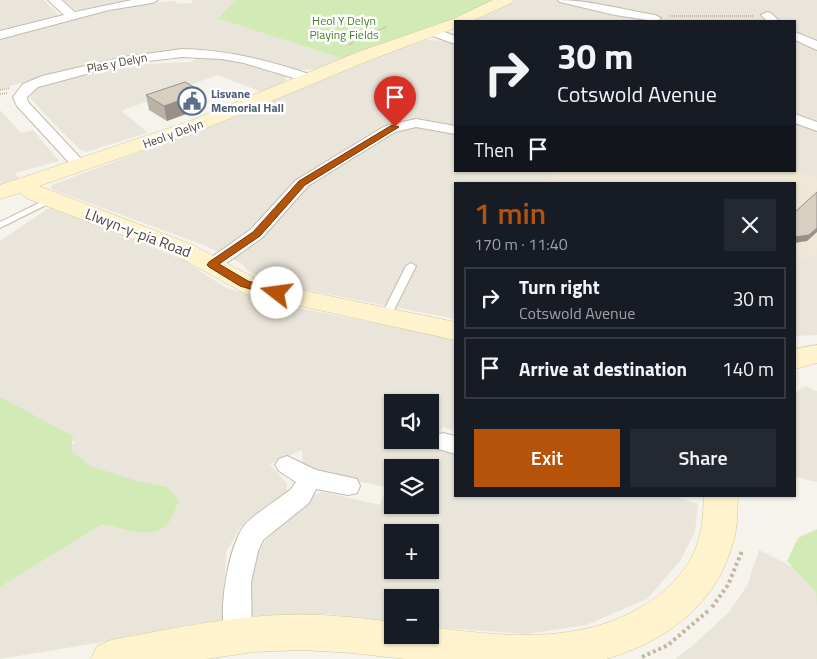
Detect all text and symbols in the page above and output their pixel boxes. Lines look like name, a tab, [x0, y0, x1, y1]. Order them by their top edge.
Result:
park label: Heol Y Delyn Playing Fields	[309, 11, 379, 44]
text: 30 m	[557, 29, 633, 83]
icon: right	[474, 40, 539, 105]
street label: Plas y Delyn	[85, 47, 149, 78]
pin	[374, 76, 416, 127]
text: Cotswold Avenue	[557, 77, 717, 111]
icon: arrive	[381, 83, 409, 111]
place label: Lisvane Memorial Hall	[211, 84, 284, 117]
public building icon: Lisvane Memorial Hall	[177, 86, 207, 116]
street label: Heol y Delyn	[140, 114, 206, 153]
text: Then	[474, 135, 514, 164]
icon: arrive	[524, 135, 552, 163]
text: 1 min	[474, 190, 546, 236]
button: close	[724, 199, 776, 251]
street label: Llwyn-y-pia Road	[82, 202, 195, 263]
text: 170 m · 11:40	[474, 232, 568, 256]
position arrow	[250, 266, 302, 318]
text: Turn right	[519, 272, 600, 301]
icon: right	[476, 284, 504, 312]
text: 30 m	[733, 284, 774, 313]
text: Cotswold Avenue	[519, 301, 635, 325]
icon: arrive	[476, 354, 504, 382]
text: Arrive at destination	[519, 354, 687, 383]
text: 140 m	[722, 354, 774, 383]
map controls	[384, 394, 439, 644]
button: sound	[384, 394, 439, 449]
button: Exit	[474, 429, 620, 487]
button: Share	[630, 429, 776, 487]
button: layers	[384, 459, 439, 514]
button: +	[384, 524, 439, 579]
button: −	[384, 589, 439, 644]

